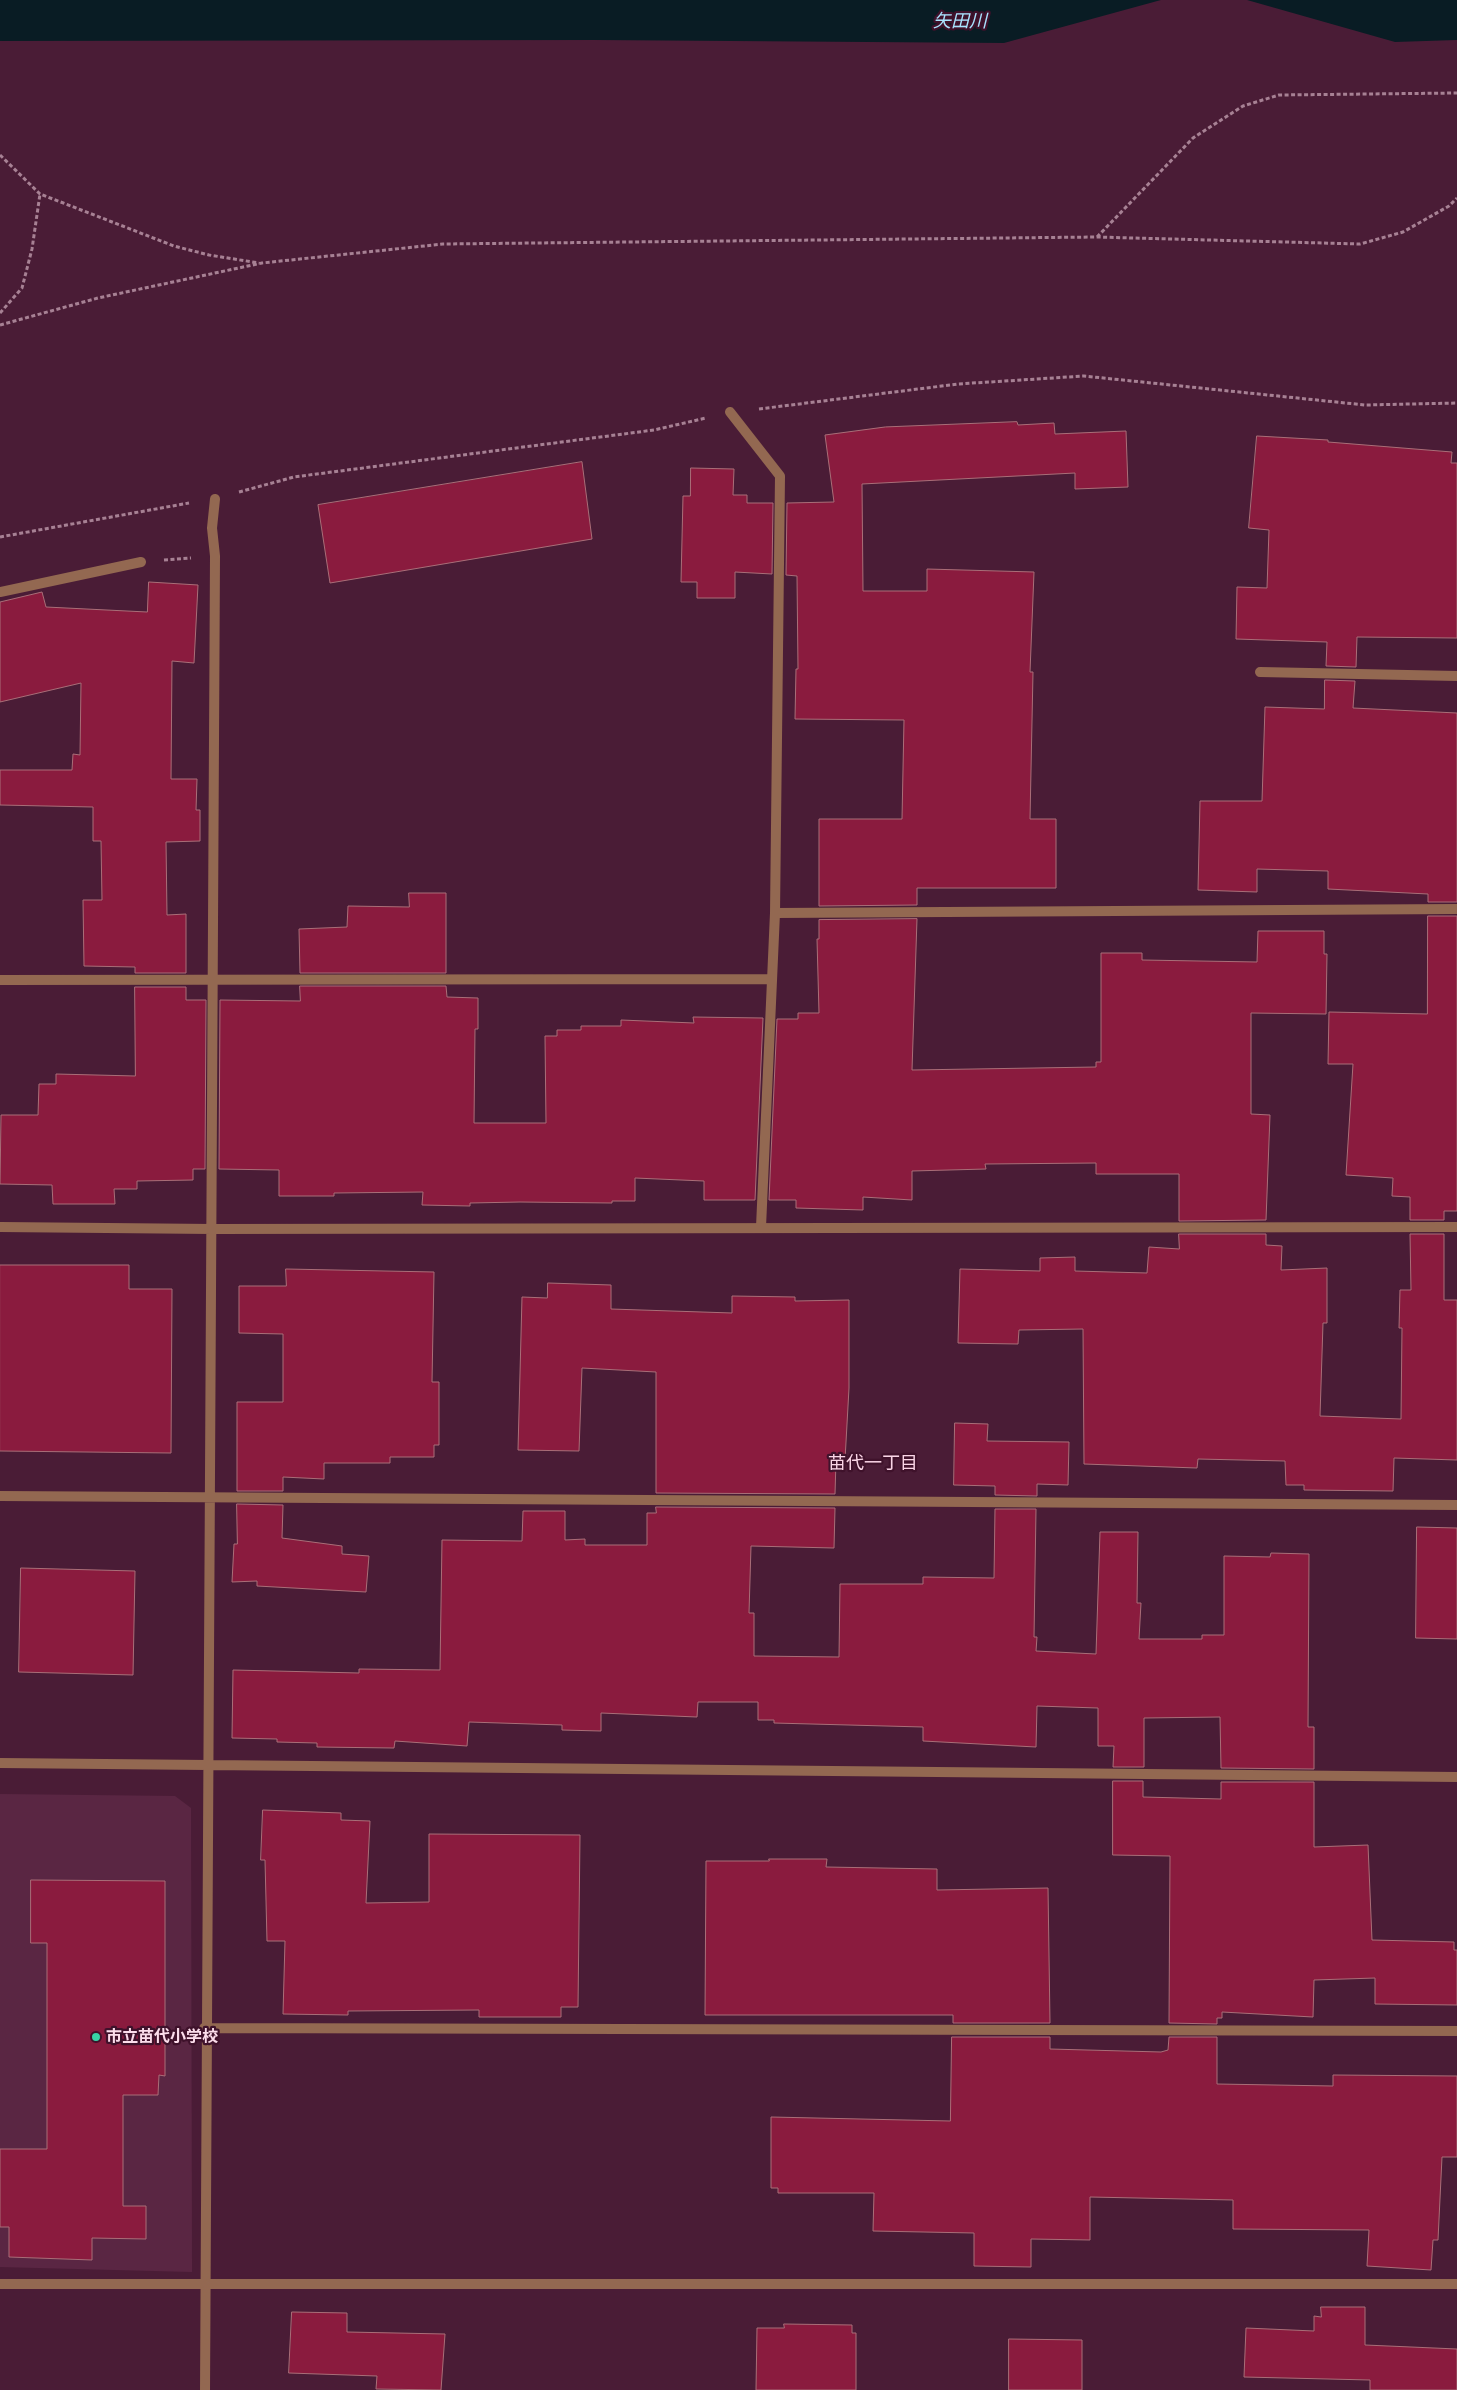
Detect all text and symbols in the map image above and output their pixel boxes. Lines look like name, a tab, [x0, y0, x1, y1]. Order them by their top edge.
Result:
water label: 矢田川	[933, 10, 987, 32]
district label: 苗代一丁目	[828, 1452, 918, 1474]
place label: 市立苗代小学校	[106, 2027, 218, 2047]
marker: 市立苗代小学校	[90, 2031, 102, 2043]

